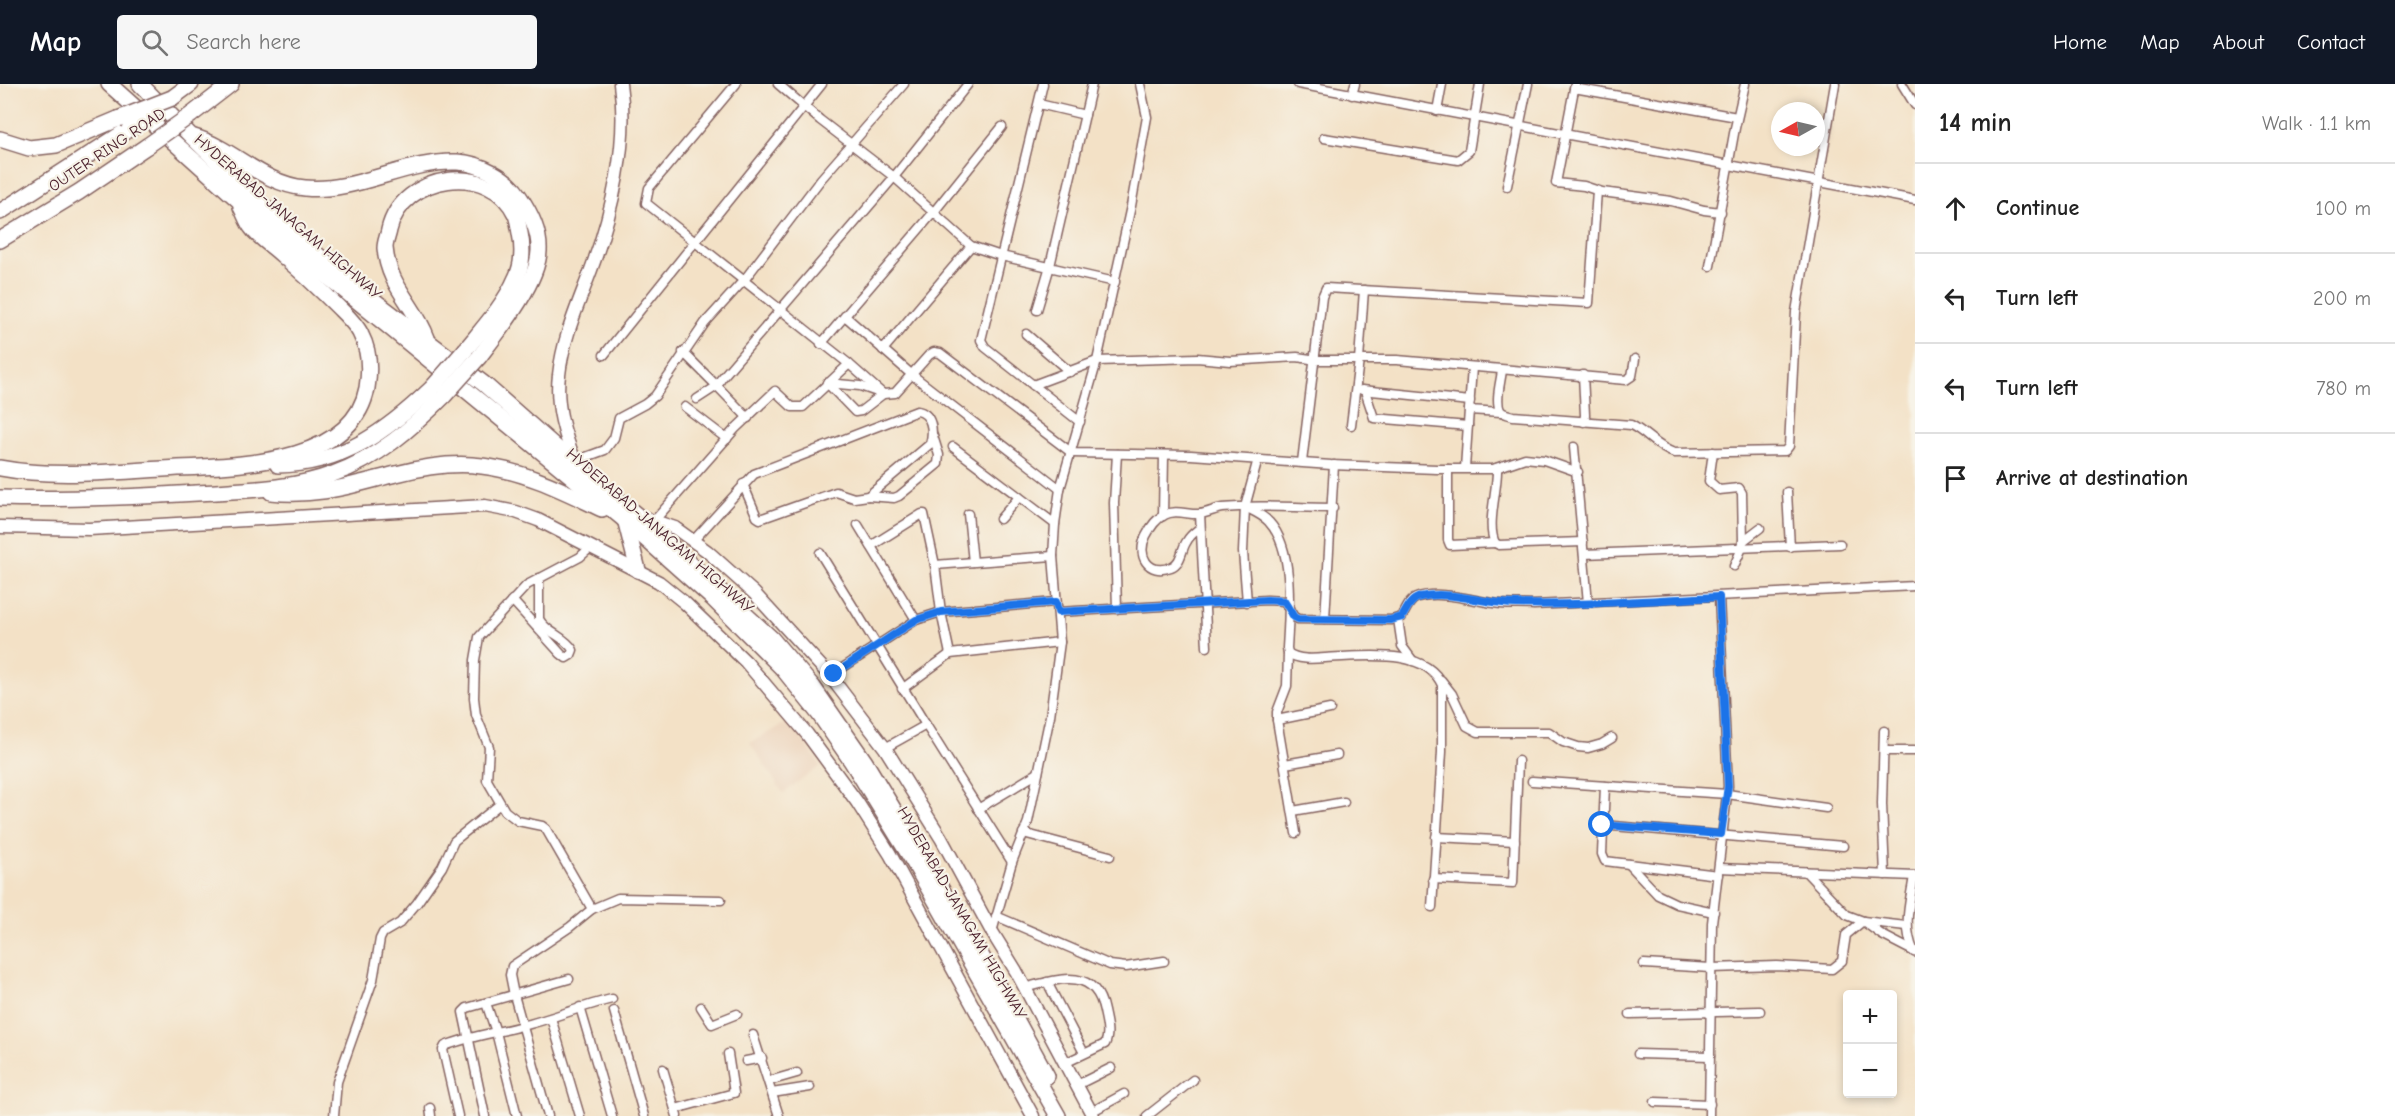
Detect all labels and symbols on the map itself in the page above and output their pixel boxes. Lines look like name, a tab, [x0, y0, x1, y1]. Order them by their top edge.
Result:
north arrow	[1771, 102, 1825, 156]
street label: OUTER RING ROAD	[45, 104, 169, 196]
street label: HYDERABAD-JANAGAM HIGHWAY	[191, 131, 386, 304]
street label: HYDERABAD-JANAGAM HIGHWAY	[563, 445, 758, 618]
route end	[820, 660, 846, 686]
street label: HYDERABAD-JANAGAM HIGHWAY	[894, 803, 1031, 1023]
route start	[1588, 811, 1614, 837]

